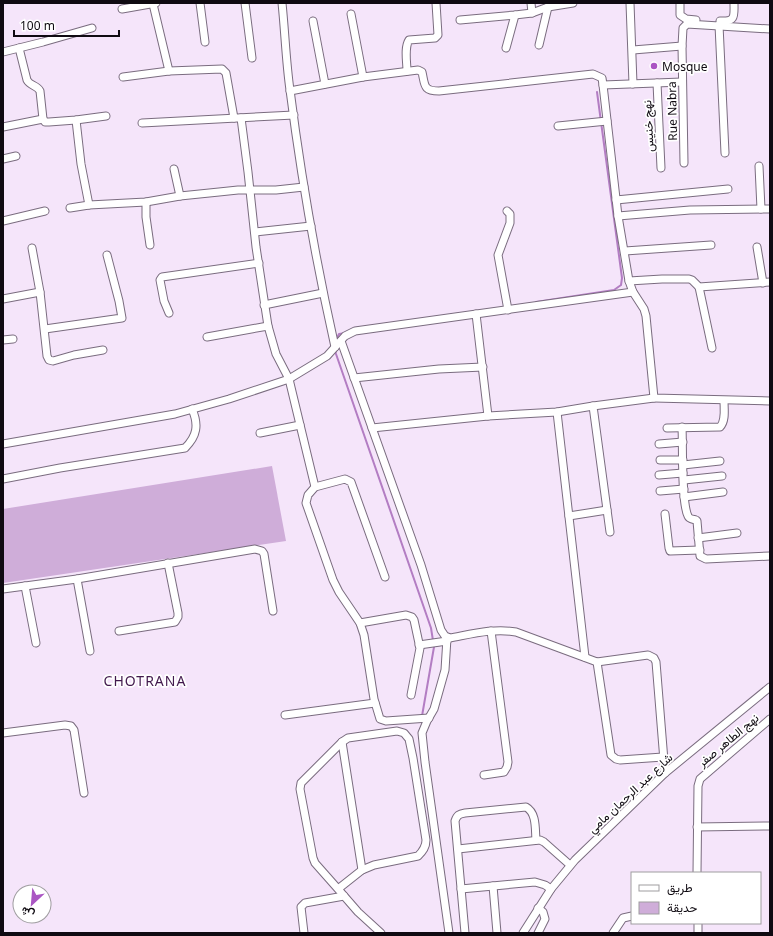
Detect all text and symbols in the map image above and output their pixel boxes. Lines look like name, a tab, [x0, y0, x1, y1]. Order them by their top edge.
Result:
scale bar	[14, 12, 119, 38]
text: 100 m	[20, 17, 55, 34]
place label: Mosque	[662, 58, 708, 75]
marker: Mosque	[649, 61, 659, 71]
street label: Rue Nabra	[663, 81, 681, 141]
street label: نهج خنيس	[638, 100, 659, 152]
district label: CHOTRANA	[104, 671, 186, 690]
street label: نهج الطاهر صفر	[693, 709, 763, 772]
street label: شارع عبد الرحمان مامي	[584, 749, 678, 838]
legend	[631, 872, 761, 924]
text: طريق	[667, 879, 693, 896]
north arrow	[12, 884, 52, 924]
text: حديقة	[667, 899, 697, 916]
text: ش	[18, 904, 37, 923]

